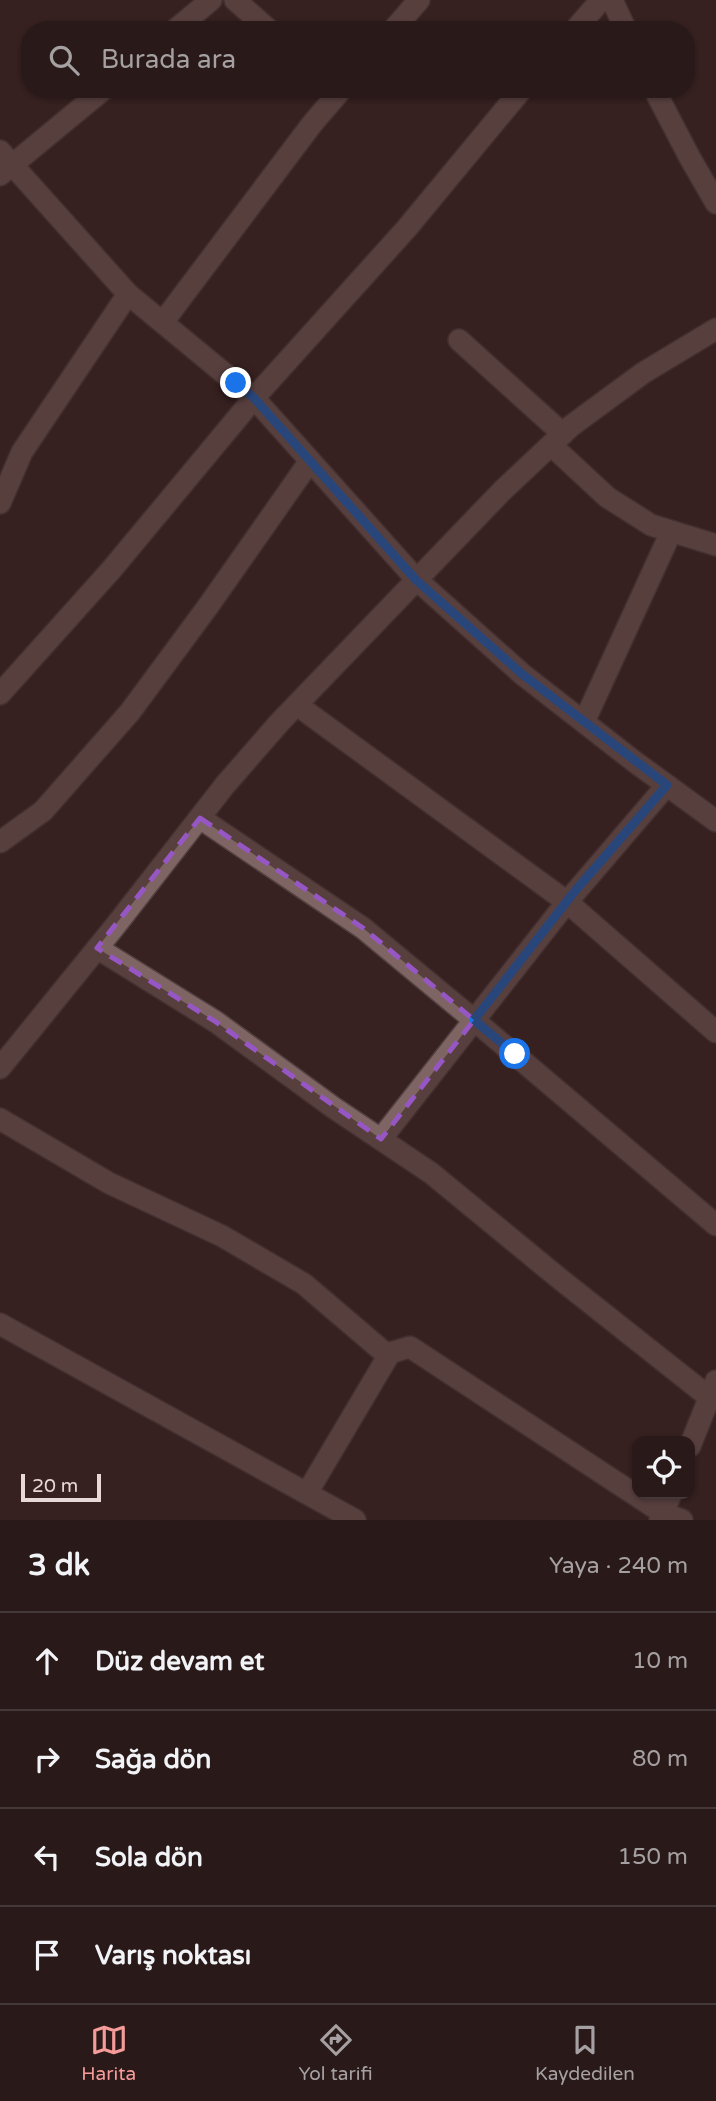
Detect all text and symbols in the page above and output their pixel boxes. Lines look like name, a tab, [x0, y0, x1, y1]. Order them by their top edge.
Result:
search box	[21, 21, 695, 98]
icon: search	[45, 41, 83, 79]
text: Burada ara	[101, 44, 236, 75]
route end	[220, 367, 251, 398]
route start	[499, 1038, 530, 1069]
map controls	[632, 1436, 695, 1499]
button: locate	[632, 1436, 695, 1499]
scale bar	[21, 1471, 102, 1503]
text: 20 m	[32, 1475, 78, 1497]
text: 3 dk	[28, 1547, 90, 1584]
text: Yaya · 240 m	[549, 1552, 688, 1580]
icon: ahead	[28, 1642, 66, 1680]
text: Düz devam et	[95, 1646, 264, 1677]
text: 10 m	[632, 1647, 688, 1675]
icon: right	[28, 1740, 66, 1778]
text: Sağa dön	[95, 1744, 211, 1775]
text: 80 m	[632, 1745, 688, 1773]
icon: left	[28, 1838, 66, 1876]
text: Sola dön	[95, 1842, 203, 1873]
text: 150 m	[618, 1843, 688, 1871]
icon: arrive	[28, 1936, 66, 1974]
text: Varış noktası	[95, 1940, 251, 1971]
tab: Harita	[81, 2021, 136, 2085]
tab: Yol tarifi	[299, 2021, 373, 2085]
tab: Kaydedilen	[535, 2021, 635, 2085]

